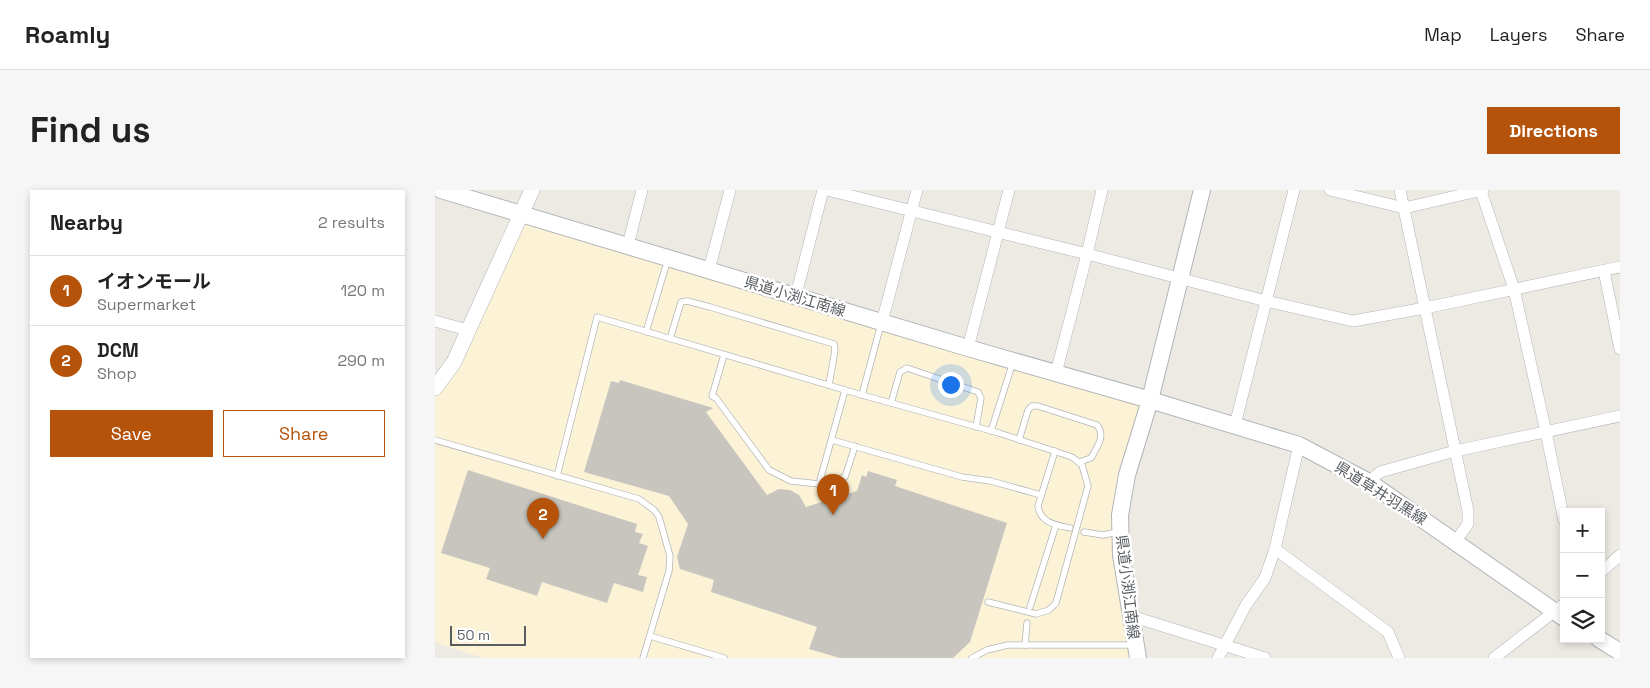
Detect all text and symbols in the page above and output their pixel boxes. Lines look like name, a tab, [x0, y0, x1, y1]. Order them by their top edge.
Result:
text: Roamly	[25, 19, 110, 50]
text: Map	[1424, 23, 1462, 46]
text: Layers	[1490, 23, 1547, 46]
text: Share	[1575, 23, 1625, 46]
button: Directions	[1487, 107, 1620, 154]
text: Find us	[30, 108, 151, 152]
text: Nearby	[50, 209, 123, 236]
text: 2 results	[318, 212, 385, 233]
text: イオンモール	[97, 269, 211, 294]
street label: 県道小渕江南線	[742, 272, 848, 320]
text: 1	[62, 280, 70, 301]
text: 120 m	[341, 280, 385, 301]
text: Supermarket	[97, 294, 196, 315]
text: DCM	[97, 338, 139, 363]
text: 2	[61, 350, 71, 371]
text: 290 m	[337, 350, 385, 371]
text: Shop	[97, 363, 137, 384]
your location	[938, 372, 964, 398]
button: Save	[50, 410, 213, 457]
button: Share	[223, 410, 385, 457]
street label: 県道草井羽黒線	[1331, 457, 1431, 529]
pin: 1	[817, 474, 849, 515]
pin: 2	[527, 498, 559, 539]
map controls	[1560, 508, 1605, 643]
button: +	[1560, 508, 1605, 553]
street label: 県道小渕江南線	[1112, 534, 1144, 640]
button: −	[1560, 553, 1605, 598]
button: layers	[1560, 598, 1605, 643]
scale bar	[450, 623, 526, 646]
text: 50 m	[457, 626, 490, 644]

